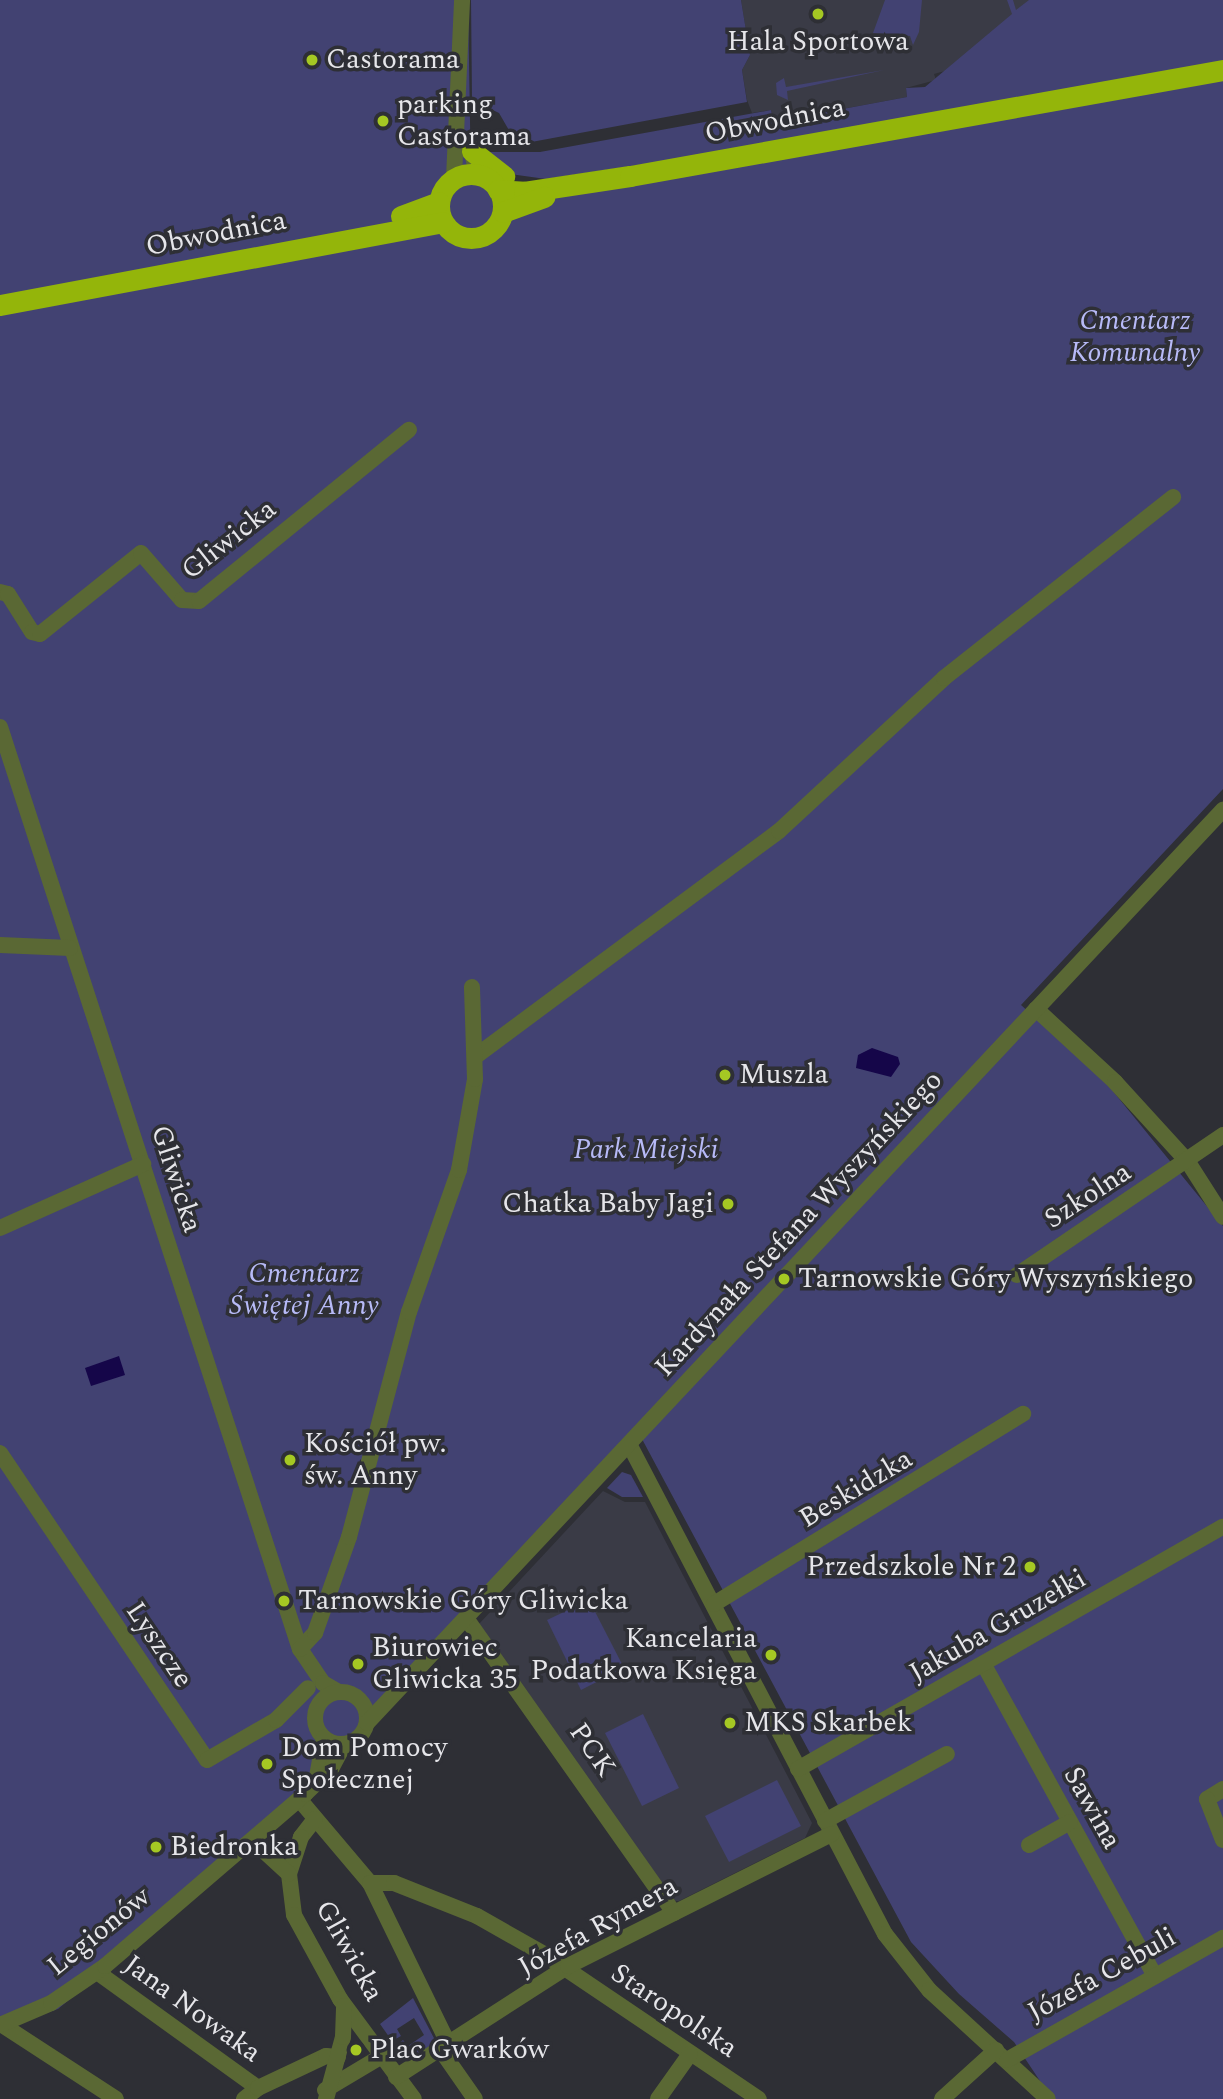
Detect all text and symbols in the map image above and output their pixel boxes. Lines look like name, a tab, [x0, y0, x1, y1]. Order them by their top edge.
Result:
marker: Hala Sportowa	[810, 6, 826, 22]
place label: Hala Sportowa	[727, 25, 909, 59]
place label: Castorama	[326, 43, 460, 77]
marker: Castorama	[304, 52, 320, 68]
place label: parking Castorama	[397, 88, 531, 154]
street label: Obwodnica	[702, 91, 848, 151]
marker: parking Castorama	[375, 113, 391, 129]
street label: Obwodnica	[143, 204, 289, 264]
park label: Cmentarz Komunalny	[1070, 304, 1200, 370]
street label: Gliwicka	[175, 493, 283, 587]
place label: Muszla	[739, 1058, 829, 1092]
street label: Kardynała Stefana Wyszyńskiego	[648, 1064, 950, 1384]
marker: Muszla	[717, 1067, 733, 1083]
street label: Gliwicka	[143, 1121, 209, 1237]
park label: Park Miejski	[573, 1133, 719, 1167]
street label: Szkolna	[1038, 1156, 1138, 1236]
place label: Chatka Baby Jagi	[502, 1187, 714, 1221]
marker: Chatka Baby Jagi	[720, 1196, 736, 1212]
park label: Cmentarz Świętej Anny	[229, 1257, 379, 1323]
place label: Tarnowskie Góry Wyszyńskiego	[798, 1262, 1193, 1296]
marker: Tarnowskie Góry Wyszyńskiego	[776, 1271, 792, 1287]
place label: Kościół pw. św. Anny	[304, 1427, 446, 1493]
street label: Beskidzka	[793, 1442, 919, 1536]
marker: Kościół pw. św. Anny	[282, 1452, 298, 1468]
place label: Przedszkole Nr 2	[806, 1550, 1016, 1584]
marker: Przedszkole Nr 2	[1022, 1559, 1038, 1575]
street label: Jakuba Gruzełki	[904, 1562, 1092, 1690]
place label: Tarnowskie Góry Gliwicka	[298, 1584, 628, 1618]
marker: Tarnowskie Góry Gliwicka	[276, 1593, 292, 1609]
street label: Lyszcze	[118, 1596, 200, 1694]
place label: Kancelaria Podatkowa Księga	[531, 1622, 757, 1688]
place label: Biurowiec Gliwicka 35	[372, 1631, 518, 1697]
marker: Kancelaria Podatkowa Księga	[763, 1647, 779, 1663]
marker: Biurowiec Gliwicka 35	[350, 1656, 366, 1672]
place label: MKS Skarbek	[744, 1706, 912, 1740]
marker: MKS Skarbek	[722, 1715, 738, 1731]
street label: PCK	[562, 1716, 622, 1784]
place label: Dom Pomocy Społecznej	[281, 1731, 448, 1797]
marker: Dom Pomocy Społecznej	[259, 1756, 275, 1772]
street label: Sawina	[1056, 1761, 1128, 1855]
place label: Biedronka	[170, 1830, 298, 1864]
marker: Biedronka	[148, 1839, 164, 1855]
street label: Józefa Rymera	[512, 1869, 684, 1985]
street label: Legionów	[41, 1880, 157, 1984]
street label: Gliwicka	[307, 1894, 391, 2008]
street label: Józefa Cebuli	[1022, 1920, 1182, 2030]
street label: Jana Nowaka	[117, 1948, 267, 2070]
street label: Staropolska	[604, 1956, 744, 2066]
place label: Plac Gwarków	[370, 2033, 549, 2067]
marker: Plac Gwarków	[348, 2042, 364, 2058]

